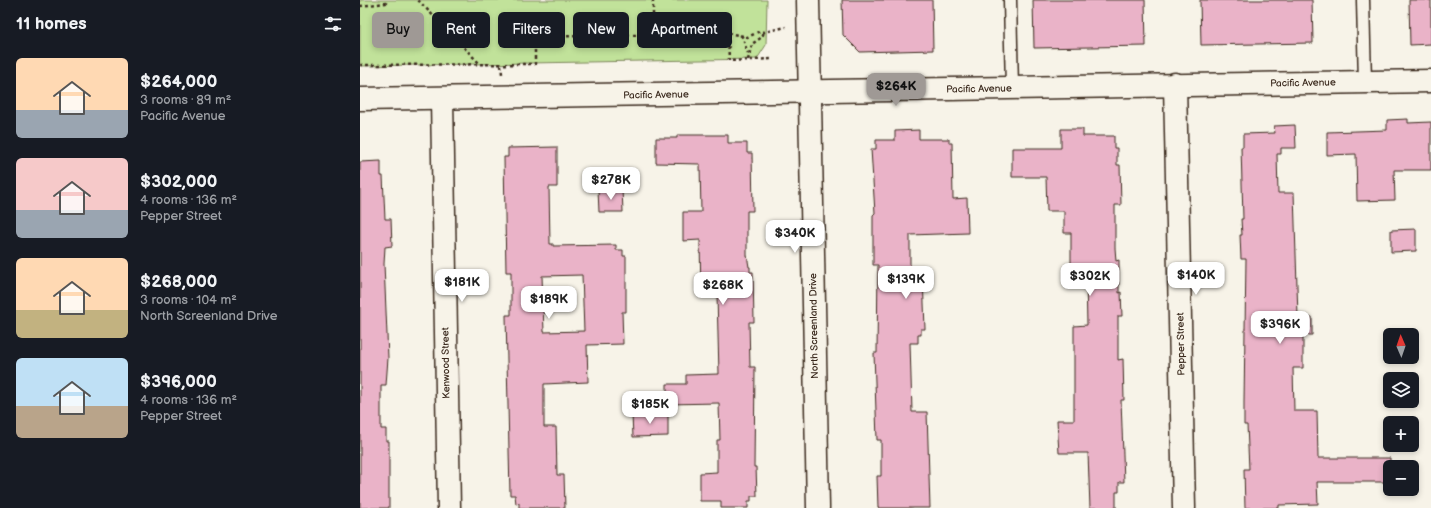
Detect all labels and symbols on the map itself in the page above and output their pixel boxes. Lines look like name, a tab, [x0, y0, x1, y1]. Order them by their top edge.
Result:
pin: $264K	[868, 73, 924, 107]
street label: Pacific Avenue	[1270, 76, 1336, 90]
street label: Pacific Avenue	[946, 82, 1012, 96]
street label: Pacific Avenue	[623, 88, 689, 102]
pin: $278K	[583, 167, 639, 201]
pin: $340K	[767, 220, 823, 254]
pin: $140K	[1168, 262, 1224, 296]
pin: $302K	[1062, 263, 1118, 297]
pin: $139K	[878, 266, 934, 300]
pin: $181K	[434, 269, 490, 303]
pin: $268K	[695, 272, 751, 306]
street label: North Screenland Drive	[807, 273, 821, 379]
pin: $189K	[521, 286, 577, 320]
pin: $396K	[1252, 311, 1308, 345]
street label: Pepper Street	[1174, 312, 1188, 376]
street label: Kenwood Street	[439, 327, 453, 399]
north arrow	[1383, 328, 1419, 364]
pin: $185K	[622, 391, 678, 425]

